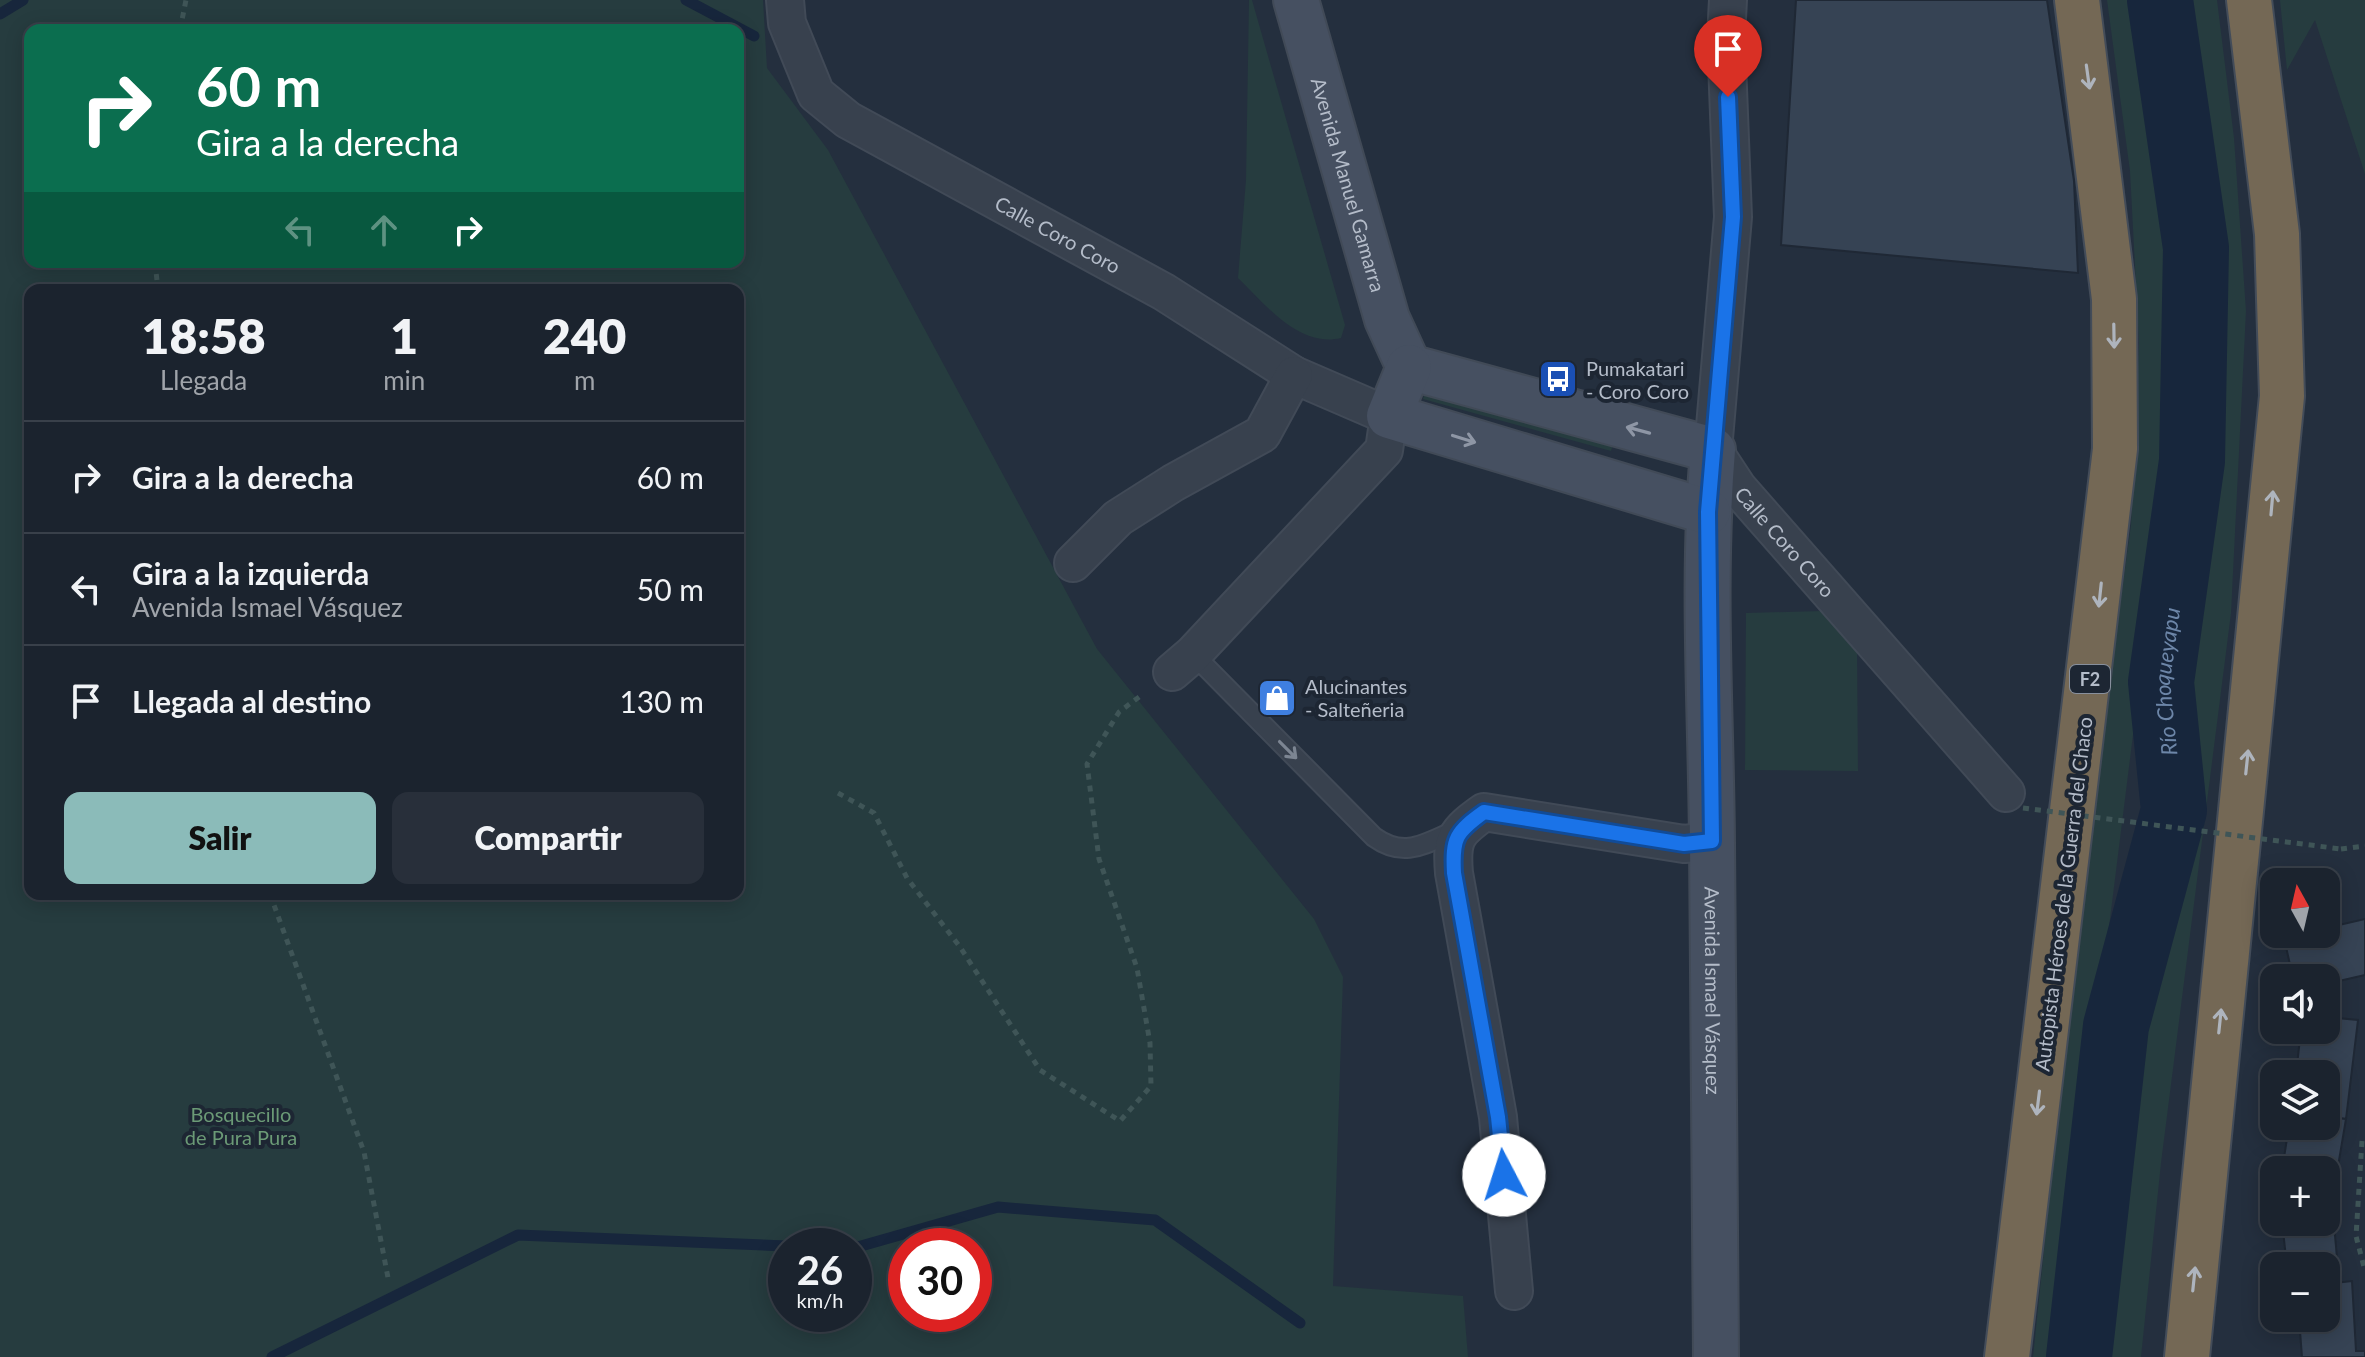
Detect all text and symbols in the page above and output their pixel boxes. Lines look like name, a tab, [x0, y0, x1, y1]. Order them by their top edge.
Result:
pin	[1694, 15, 1762, 97]
icon: arrive	[1706, 27, 1750, 71]
text: 60 m	[196, 52, 321, 119]
icon: right	[64, 56, 168, 160]
one-way arrow	[2081, 64, 2096, 89]
street label: Avenida Manuel Gamarra	[1307, 75, 1391, 295]
text: Gira a la derecha	[196, 120, 459, 164]
street label: Calle Coro Coro	[991, 190, 1125, 278]
icon: left	[278, 208, 322, 252]
icon: ahead	[362, 208, 406, 252]
icon: right	[446, 208, 490, 252]
text: 18:58	[142, 307, 266, 364]
text: 1	[390, 307, 418, 364]
text: 240	[543, 307, 626, 364]
one-way arrow	[2107, 322, 2122, 349]
place label: Pumakatari - Coro Coro	[1586, 356, 1689, 403]
bus stop icon: Pumakatari - Coro Coro	[1537, 358, 1579, 400]
text: Llegada	[160, 364, 247, 396]
text: min	[383, 364, 425, 396]
text: m	[574, 364, 595, 396]
one-way arrow	[1625, 421, 1651, 436]
one-way arrow	[1450, 432, 1476, 447]
icon: right	[64, 455, 108, 499]
text: Gira a la derecha	[132, 459, 354, 495]
text: 60 m	[637, 459, 704, 495]
street label: Calle Coro Coro	[1730, 482, 1840, 602]
one-way arrow	[2265, 490, 2280, 517]
text: Gira a la izquierda	[132, 555, 369, 591]
icon: left	[64, 567, 108, 611]
text: 50 m	[637, 571, 704, 607]
one-way arrow	[2092, 581, 2107, 608]
text: Avenida Ismael Vásquez	[132, 591, 403, 623]
water label: Río Choqueyapu	[2147, 606, 2185, 757]
road number: F2	[2070, 665, 2110, 693]
place label: Alucinantes - Salteñeria	[1305, 674, 1407, 721]
shop icon: Alucinantes - Salteñeria	[1256, 677, 1298, 719]
icon: arrive	[64, 679, 108, 723]
text: Llegada al destino	[132, 683, 371, 719]
text: 130 m	[619, 683, 704, 719]
street label: Autopista Héroes de la Guerra del Chaco	[2029, 715, 2097, 1073]
one-way arrow	[1278, 740, 1297, 760]
one-way arrow	[2239, 749, 2254, 776]
button: Salir	[64, 792, 376, 884]
button: Compartir	[392, 792, 704, 884]
north arrow	[2260, 868, 2340, 948]
map controls	[2260, 868, 2340, 1332]
street label: Avenida Ismael Vásquez	[1700, 886, 1726, 1095]
button: sound	[2260, 964, 2340, 1044]
one-way arrow	[2213, 1008, 2228, 1035]
button: layers	[2260, 1060, 2340, 1140]
one-way arrow	[2030, 1089, 2045, 1116]
park label: Bosquecillo de Pura Pura	[185, 1102, 297, 1149]
position arrow	[1462, 1133, 1546, 1217]
button: +	[2260, 1156, 2340, 1236]
speed limit sign: 30	[888, 1228, 992, 1332]
text: 26	[797, 1246, 843, 1294]
button: −	[2260, 1252, 2340, 1332]
one-way arrow	[2187, 1266, 2202, 1293]
text: km/h	[797, 1288, 843, 1312]

